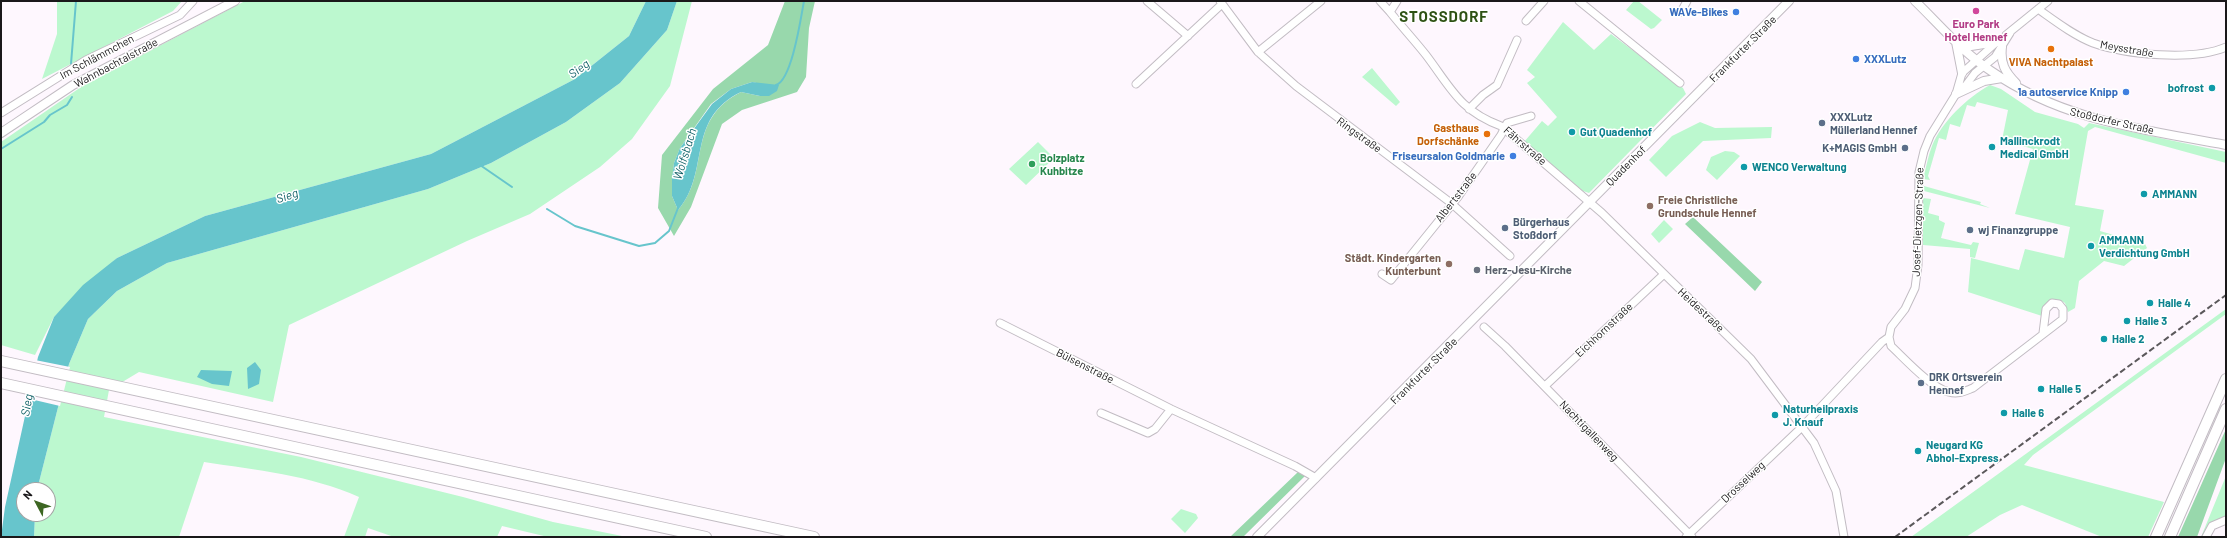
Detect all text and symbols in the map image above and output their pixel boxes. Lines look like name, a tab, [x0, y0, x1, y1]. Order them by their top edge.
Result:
place label: WAVe-Bikes	[1669, 5, 1728, 19]
marker: Euro Park Hotel Hennef	[1971, 6, 1981, 16]
marker: WAVe-Bikes	[1731, 7, 1741, 17]
district label: STOSSDORF	[1399, 8, 1489, 26]
street label: Frankfurter Straße	[1707, 13, 1779, 85]
place label: Euro Park Hotel Hennef	[1945, 17, 2007, 43]
street label: Im Schlämmchen	[58, 32, 136, 82]
street label: Wahnbachtalstraße	[72, 35, 160, 91]
street label: Meysstraße	[2099, 38, 2155, 60]
marker: VIVA Nachtpalast	[2046, 44, 2056, 54]
place label: XXXLutz	[1864, 52, 1906, 66]
marker: XXXLutz	[1851, 54, 1861, 64]
place label: VIVA Nachtpalast	[2009, 55, 2093, 69]
water label: Sieg	[566, 57, 592, 81]
place label: bofrost	[2168, 81, 2204, 95]
marker: bofrost	[2207, 83, 2217, 93]
place label: 1a autoservice Knipp	[2017, 85, 2118, 99]
marker: 1a autoservice Knipp	[2121, 87, 2131, 97]
street label: Stoßdorfer Straße	[2069, 105, 2155, 137]
place label: XXXLutz Müllerland Hennef	[1830, 110, 1917, 136]
street label: Ringstraße	[1334, 114, 1384, 156]
marker: XXXLutz Müllerland Hennef	[1817, 118, 1827, 128]
place label: Gasthaus Dorfschänke	[1417, 121, 1479, 147]
street label: Fährstraße	[1501, 124, 1549, 168]
place label: Gut Quadenhof	[1580, 125, 1652, 139]
water label: Wolfsbach	[670, 126, 700, 182]
marker: Gut Quadenhof	[1567, 127, 1577, 137]
marker: Gasthaus Dorfschänke	[1482, 129, 1492, 139]
place label: Mallinckrodt Medical GmbH	[2000, 134, 2069, 160]
place label: K+MAGIS GmbH	[1822, 141, 1897, 155]
marker: Mallinckrodt Medical GmbH	[1987, 142, 1997, 152]
street label: Quadenhof	[1603, 143, 1649, 189]
marker: K+MAGIS GmbH	[1900, 143, 1910, 153]
place label: Friseursalon Goldmarie	[1392, 149, 1505, 163]
place label: Bolzplatz Kuhbitze	[1040, 151, 1085, 177]
marker: Friseursalon Goldmarie	[1508, 151, 1518, 161]
marker: Bolzplatz Kuhbitze	[1027, 159, 1037, 169]
place label: WENCO Verwaltung	[1752, 160, 1847, 174]
marker: WENCO Verwaltung	[1739, 162, 1749, 172]
street label: Josef-Dietzgen-Straße	[1909, 167, 1927, 277]
street label: Albertstraße	[1432, 169, 1480, 225]
water label: Sieg	[274, 186, 300, 206]
place label: AMMANN	[2152, 187, 2197, 201]
marker: AMMANN	[2139, 189, 2149, 199]
place label: Freie Christliche Grundschule Hennef	[1658, 193, 1757, 219]
marker: Freie Christliche Grundschule Hennef	[1645, 201, 1655, 211]
place label: Bürgerhaus Stoßdorf	[1513, 215, 1569, 241]
marker: Bürgerhaus Stoßdorf	[1500, 223, 1510, 233]
place label: wj Finanzgruppe	[1978, 223, 2058, 237]
marker: wj Finanzgruppe	[1965, 225, 1975, 235]
place label: AMMANN Verdichtung GmbH	[2099, 233, 2190, 259]
marker: AMMANN Verdichtung GmbH	[2086, 241, 2096, 251]
place label: Städt. Kindergarten Kunterbunt	[1345, 251, 1441, 277]
marker: Städt. Kindergarten Kunterbunt	[1444, 259, 1454, 269]
place label: Herz-Jesu-Kirche	[1485, 263, 1572, 277]
marker: Herz-Jesu-Kirche	[1472, 265, 1482, 275]
street label: Heidestraße	[1675, 285, 1727, 335]
place label: Halle 4	[2158, 296, 2191, 310]
marker: Halle 4	[2145, 298, 2155, 308]
street label: Eichhornstraße	[1573, 300, 1635, 360]
place label: Halle 3	[2135, 314, 2167, 328]
marker: Halle 3	[2122, 316, 2132, 326]
place label: Halle 2	[2112, 332, 2144, 346]
marker: Halle 2	[2099, 334, 2109, 344]
street label: Frankfurter Straße	[1388, 335, 1460, 407]
street label: Bülsenstraße	[1054, 346, 1116, 386]
place label: DRK Ortsverein Hennef	[1929, 370, 2002, 396]
marker: DRK Ortsverein Hennef	[1916, 378, 1926, 388]
place label: Halle 5	[2049, 382, 2081, 396]
marker: Halle 5	[2036, 384, 2046, 394]
water label: Sieg	[18, 393, 36, 417]
street label: Nachtigallenweg	[1557, 398, 1621, 464]
place label: Naturheilpraxis J. Knauf	[1783, 402, 1858, 428]
place label: Halle 6	[2012, 406, 2044, 420]
marker: Halle 6	[1999, 408, 2009, 418]
marker: Naturheilpraxis J. Knauf	[1770, 410, 1780, 420]
place label: Neugard KG Abhol-Express	[1926, 438, 1998, 464]
marker: Neugard KG Abhol-Express	[1913, 446, 1923, 456]
street label: Drosselweg	[1718, 458, 1768, 506]
north arrow	[16, 482, 56, 522]
text: N	[20, 487, 35, 501]

